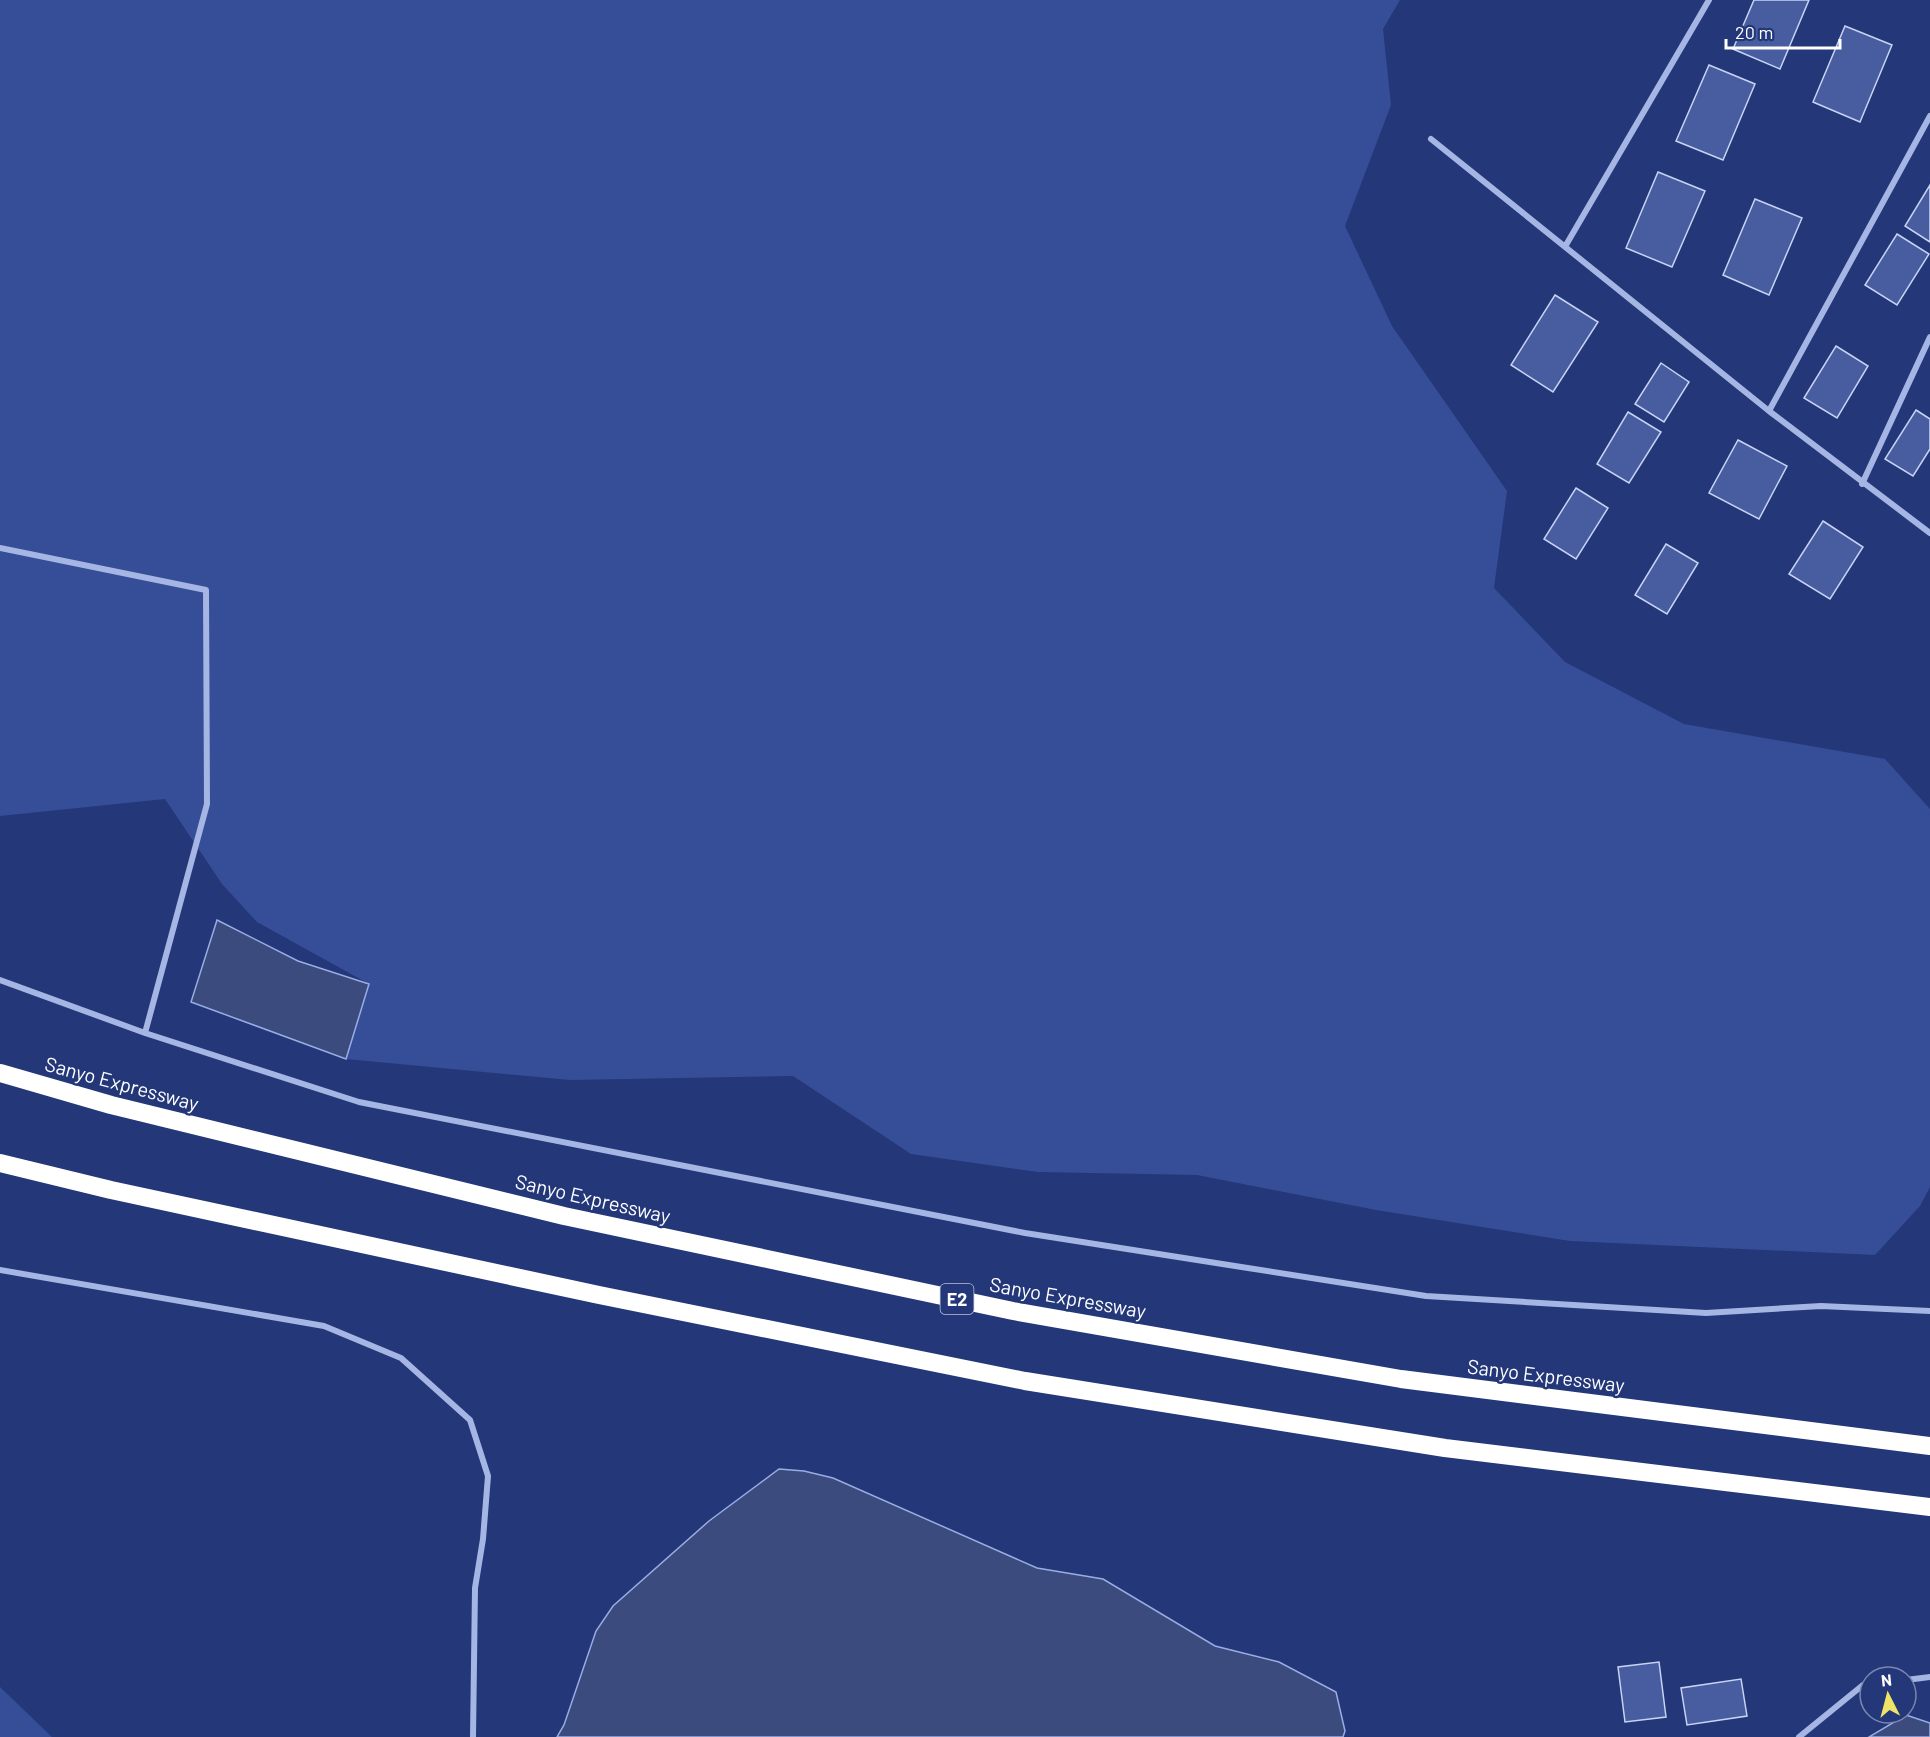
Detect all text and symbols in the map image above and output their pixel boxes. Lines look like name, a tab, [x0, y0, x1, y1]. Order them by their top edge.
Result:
scale bar	[1726, 12, 1840, 50]
text: 20 m	[1735, 21, 1773, 43]
street label: Sanyo Expressway	[42, 1051, 202, 1115]
street label: Sanyo Expressway	[513, 1168, 673, 1228]
street label: Sanyo Expressway	[988, 1271, 1148, 1323]
road number: E2	[940, 1284, 974, 1314]
street label: Sanyo Expressway	[1466, 1353, 1626, 1397]
north arrow	[1858, 1665, 1918, 1725]
text: N	[1880, 1670, 1893, 1690]

